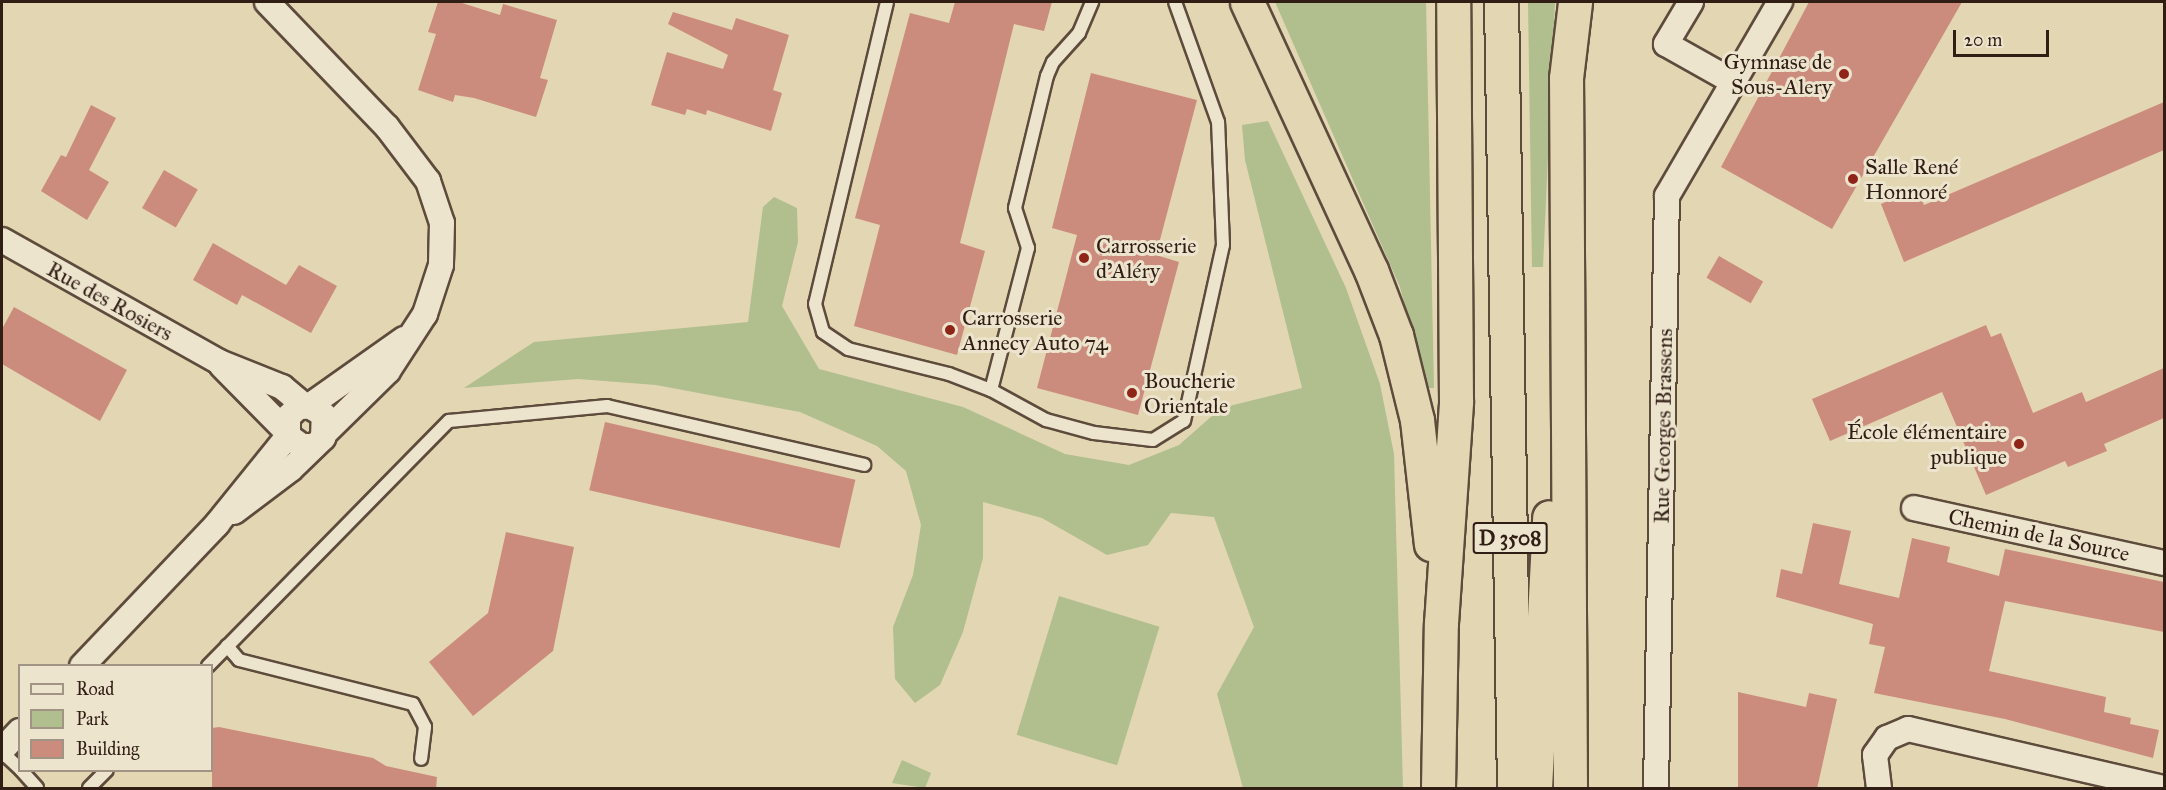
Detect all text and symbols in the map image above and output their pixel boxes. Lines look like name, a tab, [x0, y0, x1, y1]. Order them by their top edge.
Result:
scale bar	[1956, 18, 2052, 56]
text: 20 m	[1964, 29, 2002, 51]
place label: Gymnase de Sous-Alery	[1724, 48, 1832, 100]
marker: Gymnase de Sous-Alery	[1837, 67, 1851, 81]
place label: Salle René Honnoré	[1865, 153, 1958, 204]
marker: Salle René Honnoré	[1846, 172, 1860, 186]
place label: Carrosserie d'Aléry	[1096, 232, 1197, 284]
marker: Carrosserie d'Aléry	[1077, 251, 1091, 265]
street label: Rue des Rosiers	[42, 256, 178, 346]
place label: Carrosserie Annecy Auto 74	[962, 304, 1108, 356]
marker: Carrosserie Annecy Auto 74	[943, 323, 957, 337]
street label: Rue Georges Brassens	[1648, 328, 1678, 524]
place label: Boucherie Orientale	[1144, 367, 1235, 418]
marker: Boucherie Orientale	[1125, 386, 1139, 400]
place label: École élémentaire publique	[1847, 418, 2007, 470]
marker: École élémentaire publique	[2012, 437, 2026, 451]
street label: Chemin de la Source	[1946, 503, 2132, 567]
road number: D 3508	[1472, 520, 1547, 556]
legend	[18, 664, 213, 772]
text: Road	[76, 678, 114, 700]
text: Park	[76, 708, 109, 730]
text: Building	[76, 738, 139, 760]

